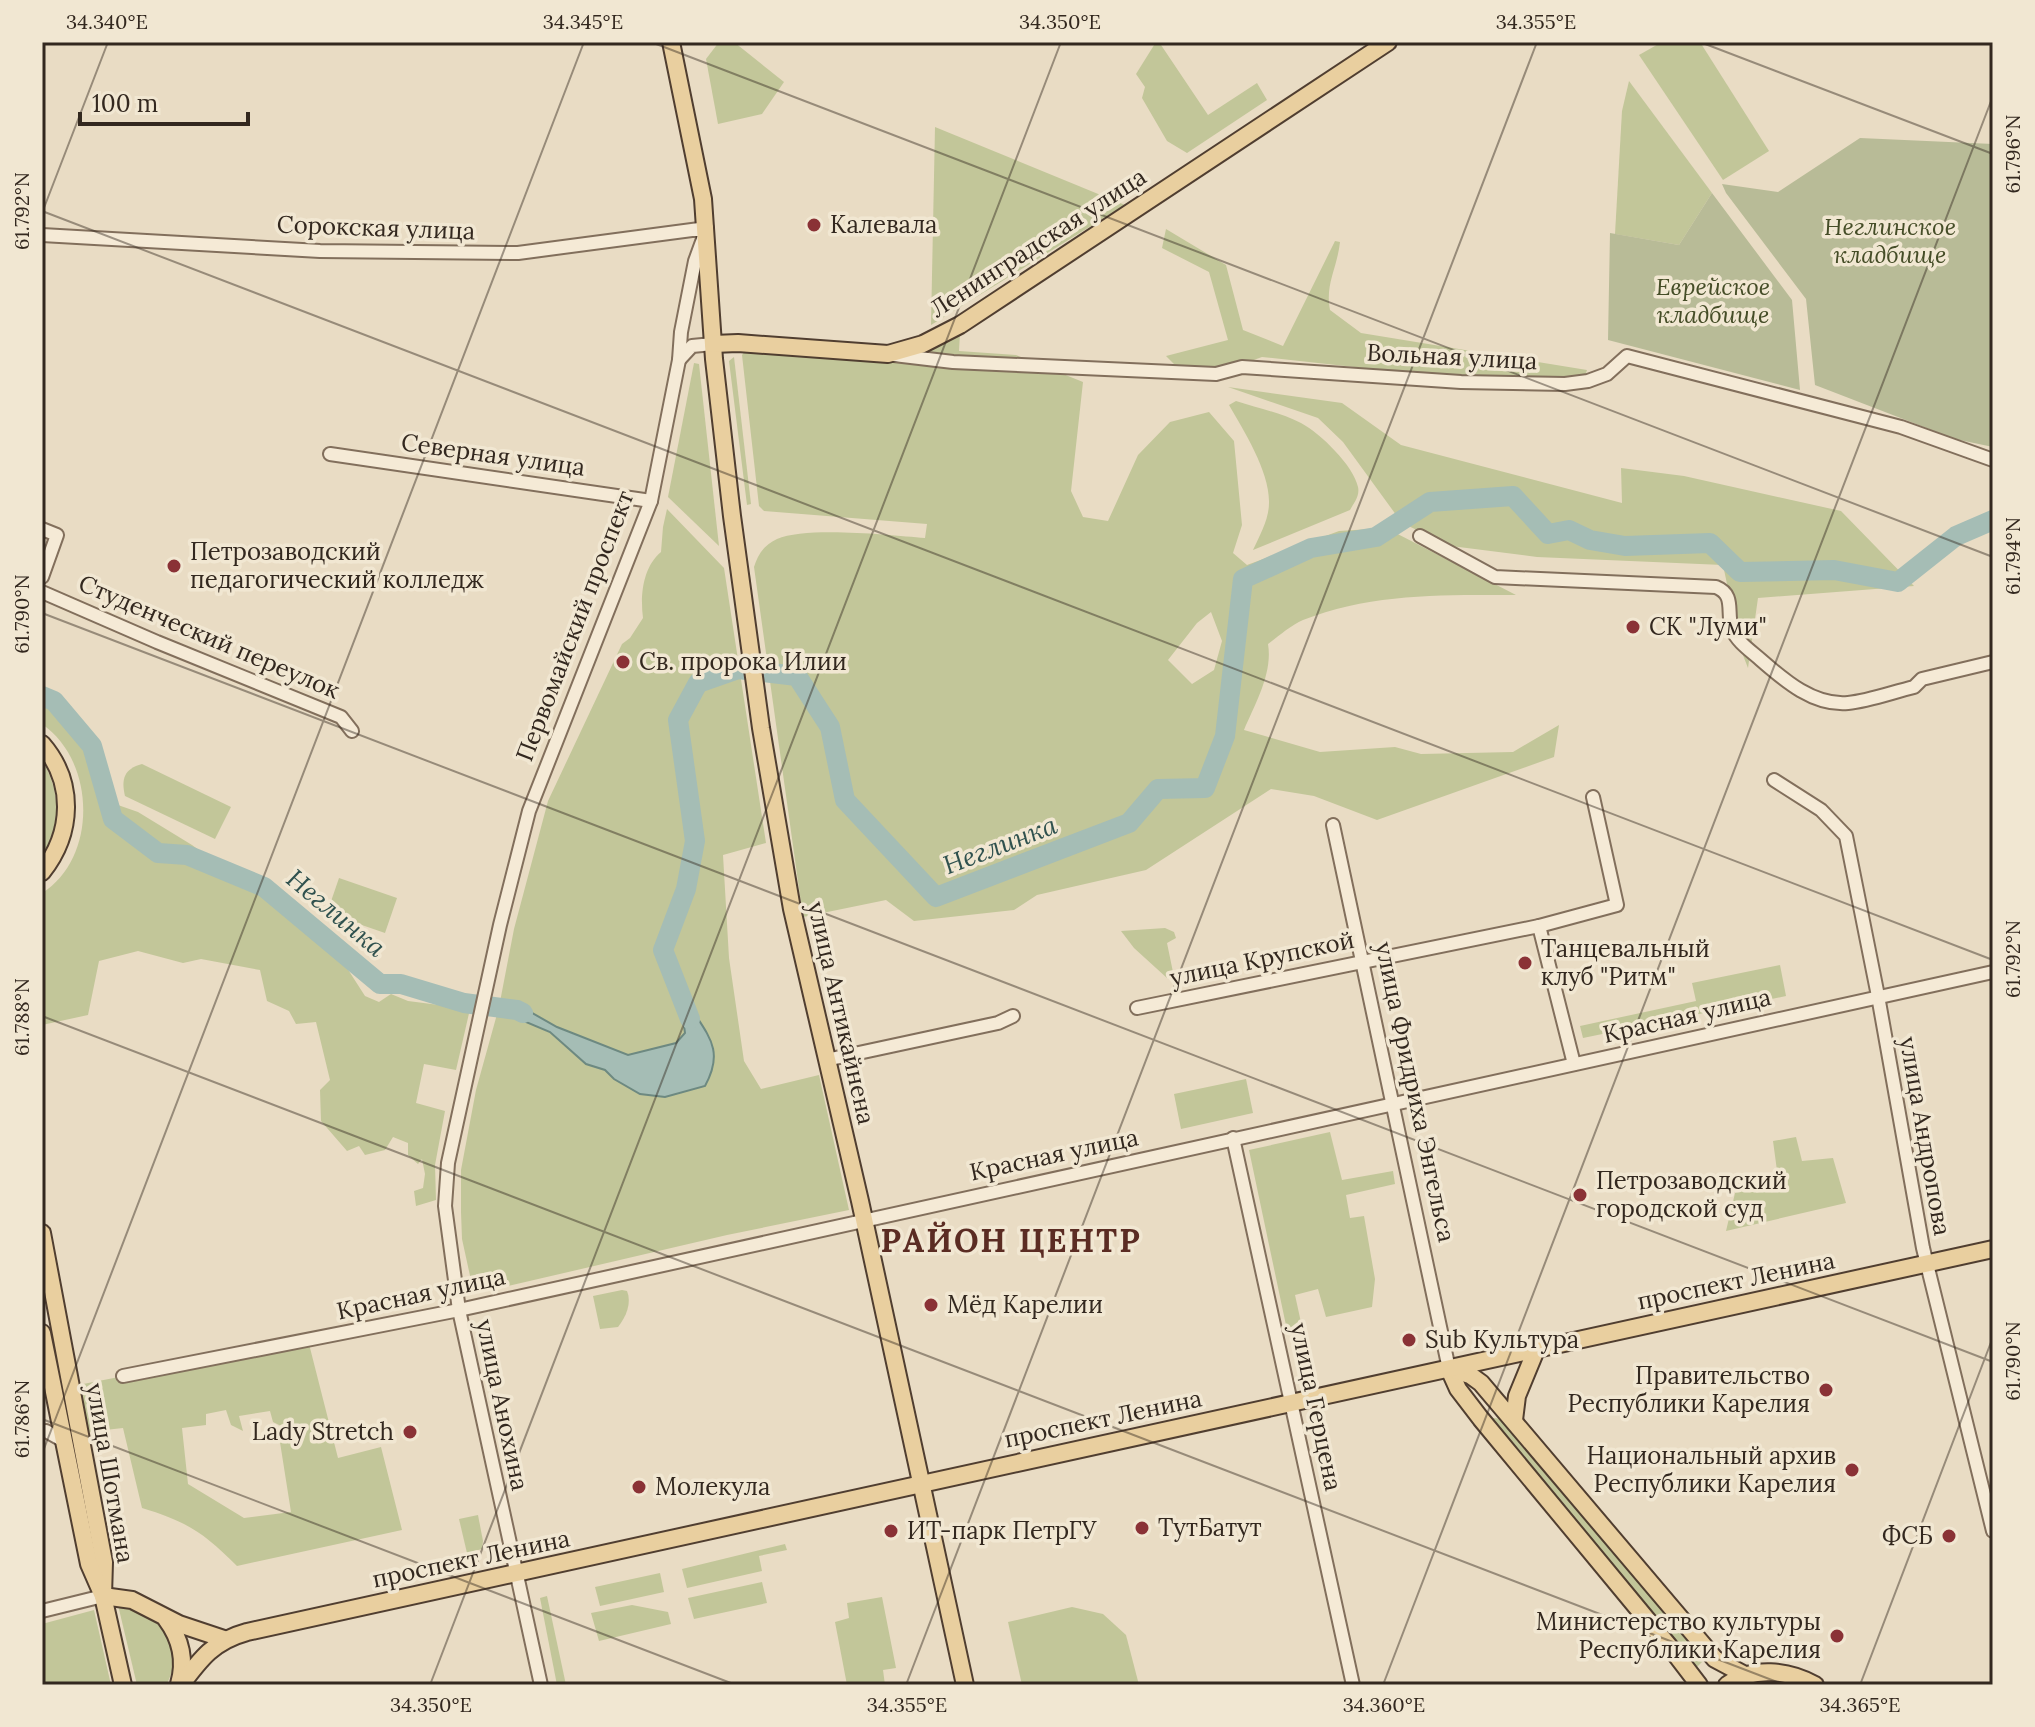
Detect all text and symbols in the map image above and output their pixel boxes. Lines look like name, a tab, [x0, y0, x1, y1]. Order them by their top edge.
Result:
text: 34.340°E	[66, 9, 148, 34]
text: 34.345°E	[543, 9, 623, 34]
text: 34.350°E	[1019, 9, 1101, 34]
text: 34.355°E	[1496, 9, 1576, 34]
scale bar	[80, 76, 248, 126]
text: 100 m	[92, 88, 158, 119]
text: 61.796°N	[2000, 115, 2025, 193]
street label: Ленинградская улица	[924, 161, 1152, 324]
text: 61.792°N	[9, 172, 34, 250]
street label: Сорокская улица	[276, 209, 476, 246]
place label: Калевала	[830, 209, 937, 240]
park label: Неглинское кладбище	[1824, 211, 1956, 270]
marker: Калевала	[805, 216, 823, 234]
park label: Еврейское кладбище	[1656, 271, 1770, 330]
street label: Вольная улица	[1366, 337, 1538, 376]
street label: Северная улица	[399, 426, 587, 483]
street label: Первомайский проспект	[509, 486, 641, 765]
text: 61.794°N	[2000, 517, 2025, 595]
place label: Петрозаводский педагогический колледж	[190, 536, 484, 595]
marker: Петрозаводский педагогический колледж	[165, 557, 183, 575]
street label: Студенческий переулок	[74, 567, 344, 706]
text: 61.790°N	[9, 574, 34, 654]
place label: СК "Луми"	[1649, 611, 1767, 642]
marker: СК "Луми"	[1624, 618, 1642, 636]
place label: Св. пророка Илии	[639, 646, 847, 677]
marker: Св. пророка Илии	[614, 653, 632, 671]
water label: Неглинка	[938, 808, 1062, 881]
water label: Неглинка	[280, 862, 393, 964]
street label: улица Антикайнена	[801, 898, 882, 1127]
text: 61.792°N	[2000, 920, 2025, 998]
street label: улица Крупской	[1167, 924, 1357, 993]
place label: Танцевальный клуб "Ритм"	[1541, 933, 1710, 992]
street label: улица Фридриха Энгельса	[1369, 939, 1462, 1245]
marker: Танцевальный клуб "Ритм"	[1516, 954, 1534, 972]
text: 61.788°N	[9, 978, 34, 1056]
street label: Красная улица	[1600, 981, 1774, 1050]
street label: улица Андропова	[1893, 1034, 1958, 1238]
street label: Красная улица	[967, 1122, 1141, 1188]
place label: Петрозаводский городской суд	[1596, 1165, 1787, 1224]
marker: Петрозаводский городской суд	[1571, 1186, 1589, 1204]
district label: РАЙОН ЦЕНТР	[880, 1220, 1142, 1261]
street label: проспект Ленина	[1634, 1244, 1838, 1317]
street label: Красная улица	[334, 1261, 508, 1327]
place label: Мёд Карелии	[947, 1289, 1103, 1320]
marker: Мёд Карелии	[922, 1296, 940, 1314]
street label: улица Анохина	[469, 1316, 536, 1493]
street label: улица Герцена	[1284, 1320, 1349, 1494]
text: 61.790°N	[2000, 1321, 2025, 1401]
place label: Sub Культура	[1425, 1324, 1579, 1355]
marker: Sub Культура	[1400, 1331, 1418, 1349]
place label: Правительство Республики Карелия	[1568, 1360, 1810, 1419]
text: 61.786°N	[9, 1380, 34, 1458]
street label: улица Шотмана	[79, 1380, 142, 1565]
marker: Правительство Республики Карелия	[1817, 1381, 1835, 1399]
street label: проспект Ленина	[1001, 1382, 1205, 1455]
place label: Lady Stretch	[252, 1416, 394, 1447]
marker: Lady Stretch	[401, 1423, 419, 1441]
place label: Национальный архив Республики Карелия	[1587, 1440, 1836, 1499]
marker: Национальный архив Республики Карелия	[1843, 1461, 1861, 1479]
place label: Молекула	[655, 1471, 770, 1502]
marker: Молекула	[630, 1478, 648, 1496]
place label: ТутБатут	[1158, 1512, 1262, 1543]
place label: ИТ-парк ПетрГУ	[907, 1515, 1097, 1546]
marker: ТутБатут	[1133, 1519, 1151, 1537]
place label: ФСБ	[1882, 1520, 1933, 1551]
street label: проспект Ленина	[369, 1522, 573, 1595]
marker: ИТ-парк ПетрГУ	[882, 1522, 900, 1540]
marker: ФСБ	[1940, 1527, 1958, 1545]
place label: Министерство культуры Республики Карелия	[1536, 1606, 1821, 1665]
marker: Министерство культуры Республики Карелия	[1828, 1627, 1846, 1645]
text: 34.350°E	[390, 1692, 472, 1717]
text: 34.355°E	[867, 1692, 947, 1717]
text: 34.360°E	[1343, 1692, 1425, 1717]
text: 34.365°E	[1819, 1692, 1901, 1717]

